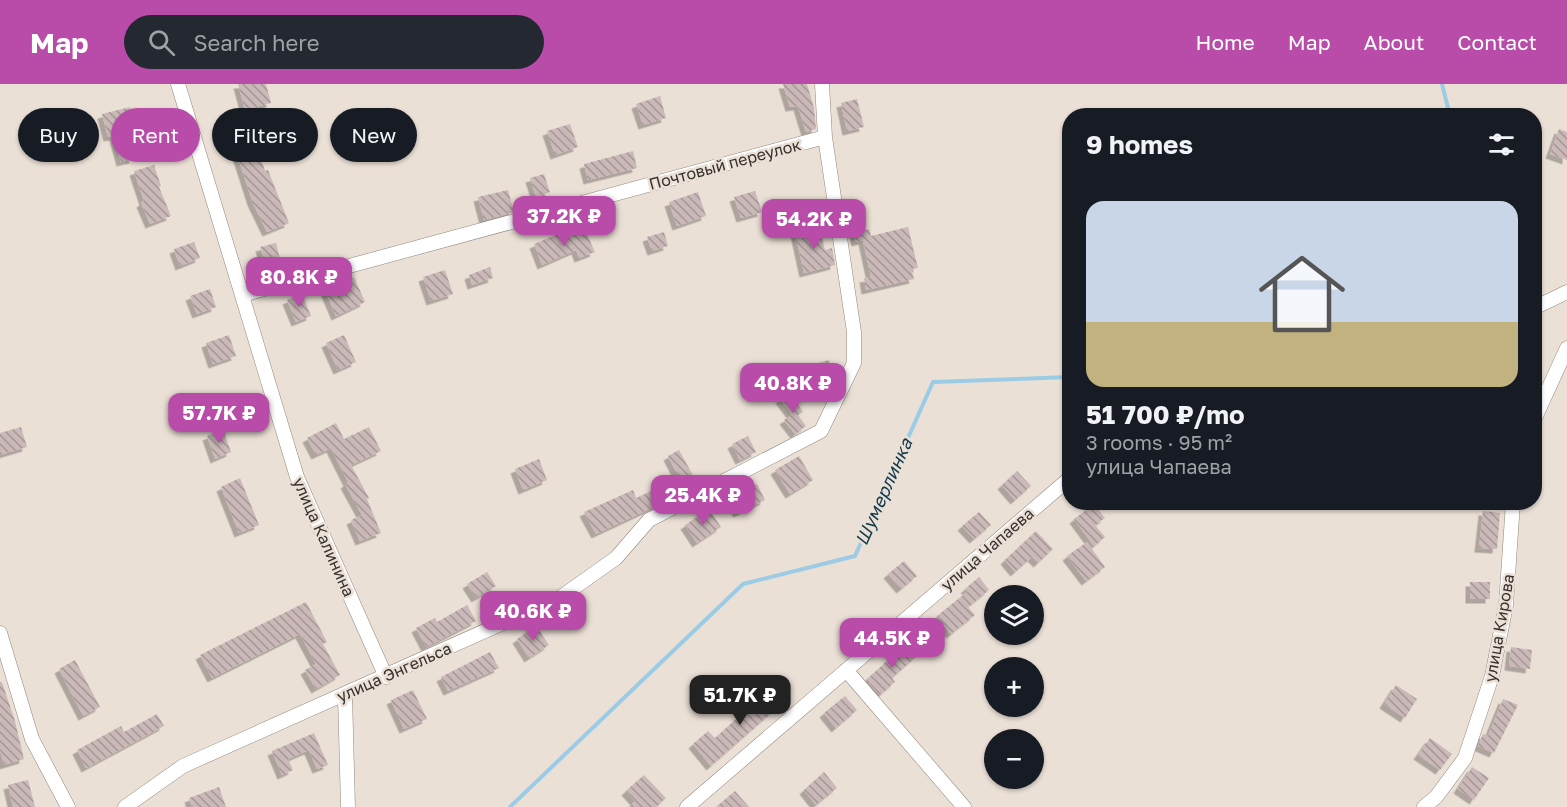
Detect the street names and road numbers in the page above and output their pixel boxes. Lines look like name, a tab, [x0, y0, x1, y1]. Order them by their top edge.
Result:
street label: Почтовый переулок	[647, 134, 803, 194]
street label: улица Калинина	[289, 474, 359, 600]
street label: улица Чапаева	[936, 503, 1038, 595]
street label: улица Кирова	[1480, 572, 1518, 684]
street label: улица Энгельса	[334, 638, 454, 706]

